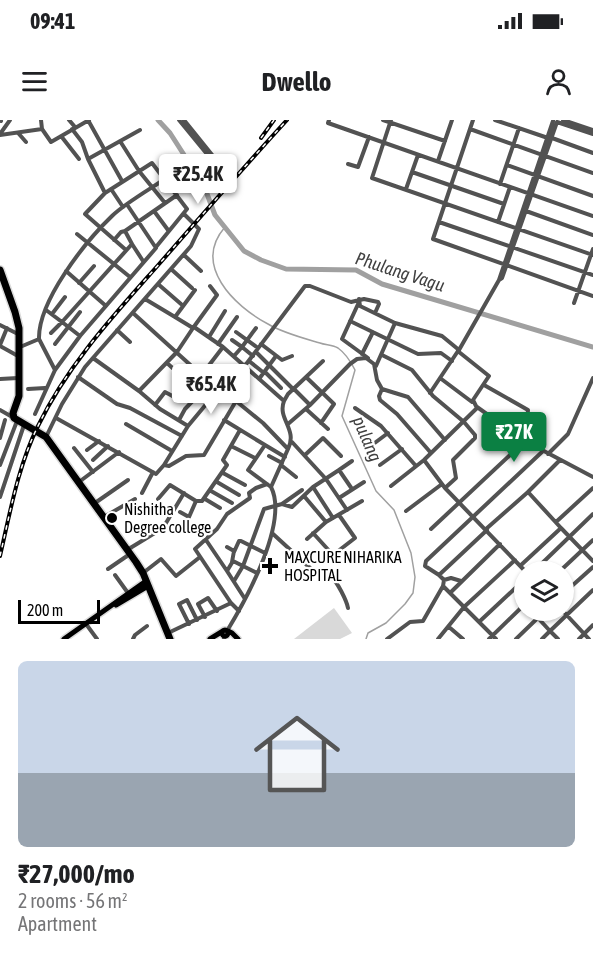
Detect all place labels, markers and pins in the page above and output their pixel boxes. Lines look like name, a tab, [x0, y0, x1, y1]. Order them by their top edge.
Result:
pin: ₹25.4K	[149, 154, 247, 205]
pin: ₹65.4K	[162, 364, 260, 415]
pin: ₹27K	[478, 412, 550, 463]
place label: Nishitha Degree college	[124, 500, 211, 537]
marker: Nishitha Degree college	[105, 511, 119, 525]
place label: MAXCURE NIHARIKA HOSPITAL	[284, 548, 402, 584]
marker: MAXCURE NIHARIKA HOSPITAL	[261, 557, 279, 575]

